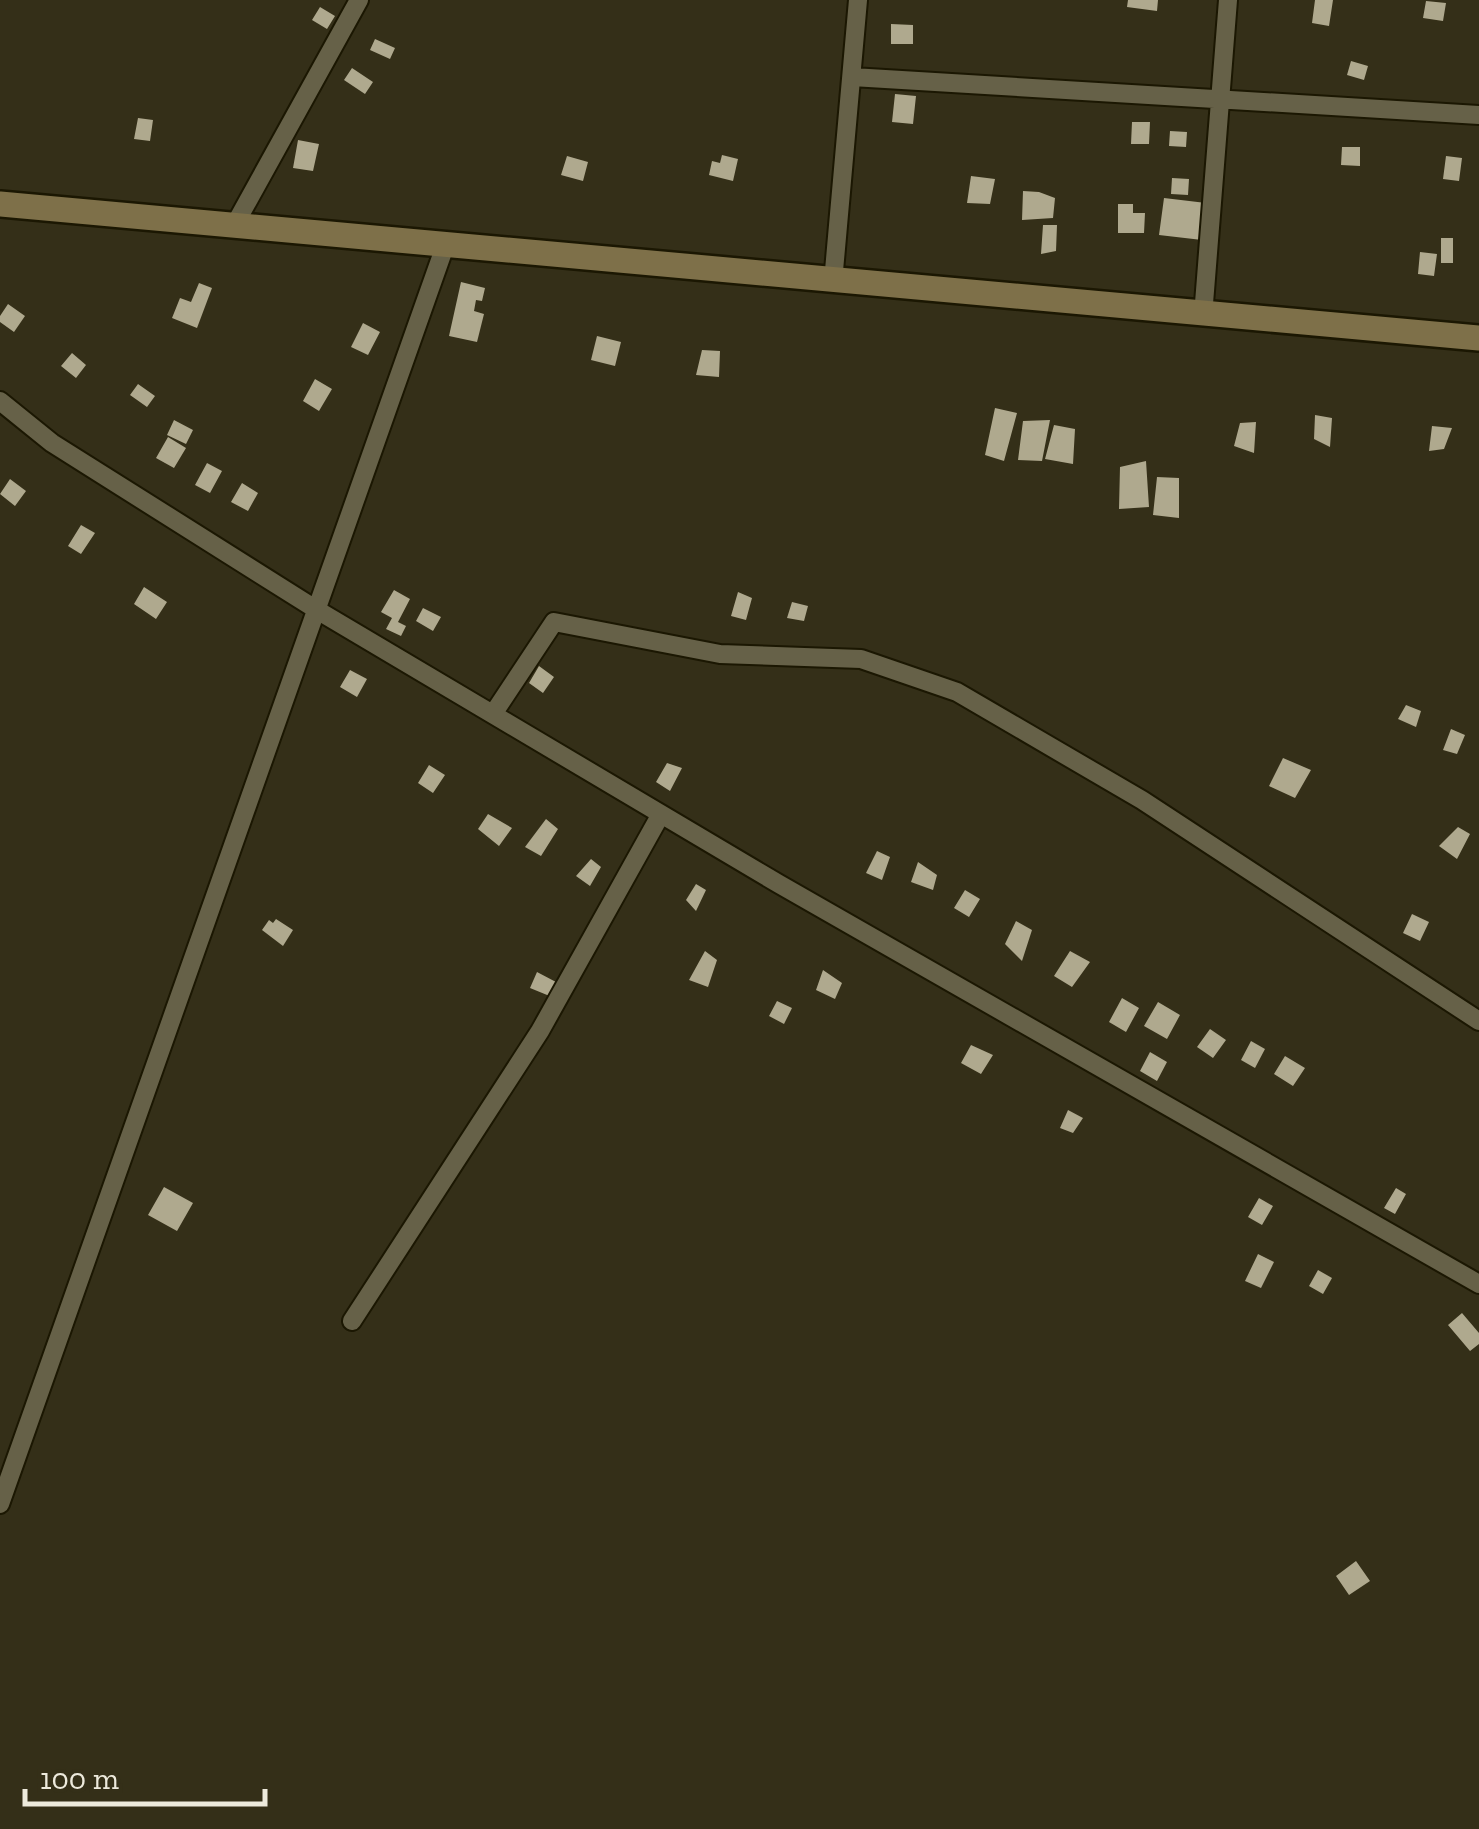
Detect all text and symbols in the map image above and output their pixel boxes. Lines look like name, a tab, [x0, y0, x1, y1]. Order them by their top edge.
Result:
scale bar	[25, 1744, 265, 1806]
text: 100 m	[40, 1761, 119, 1797]

